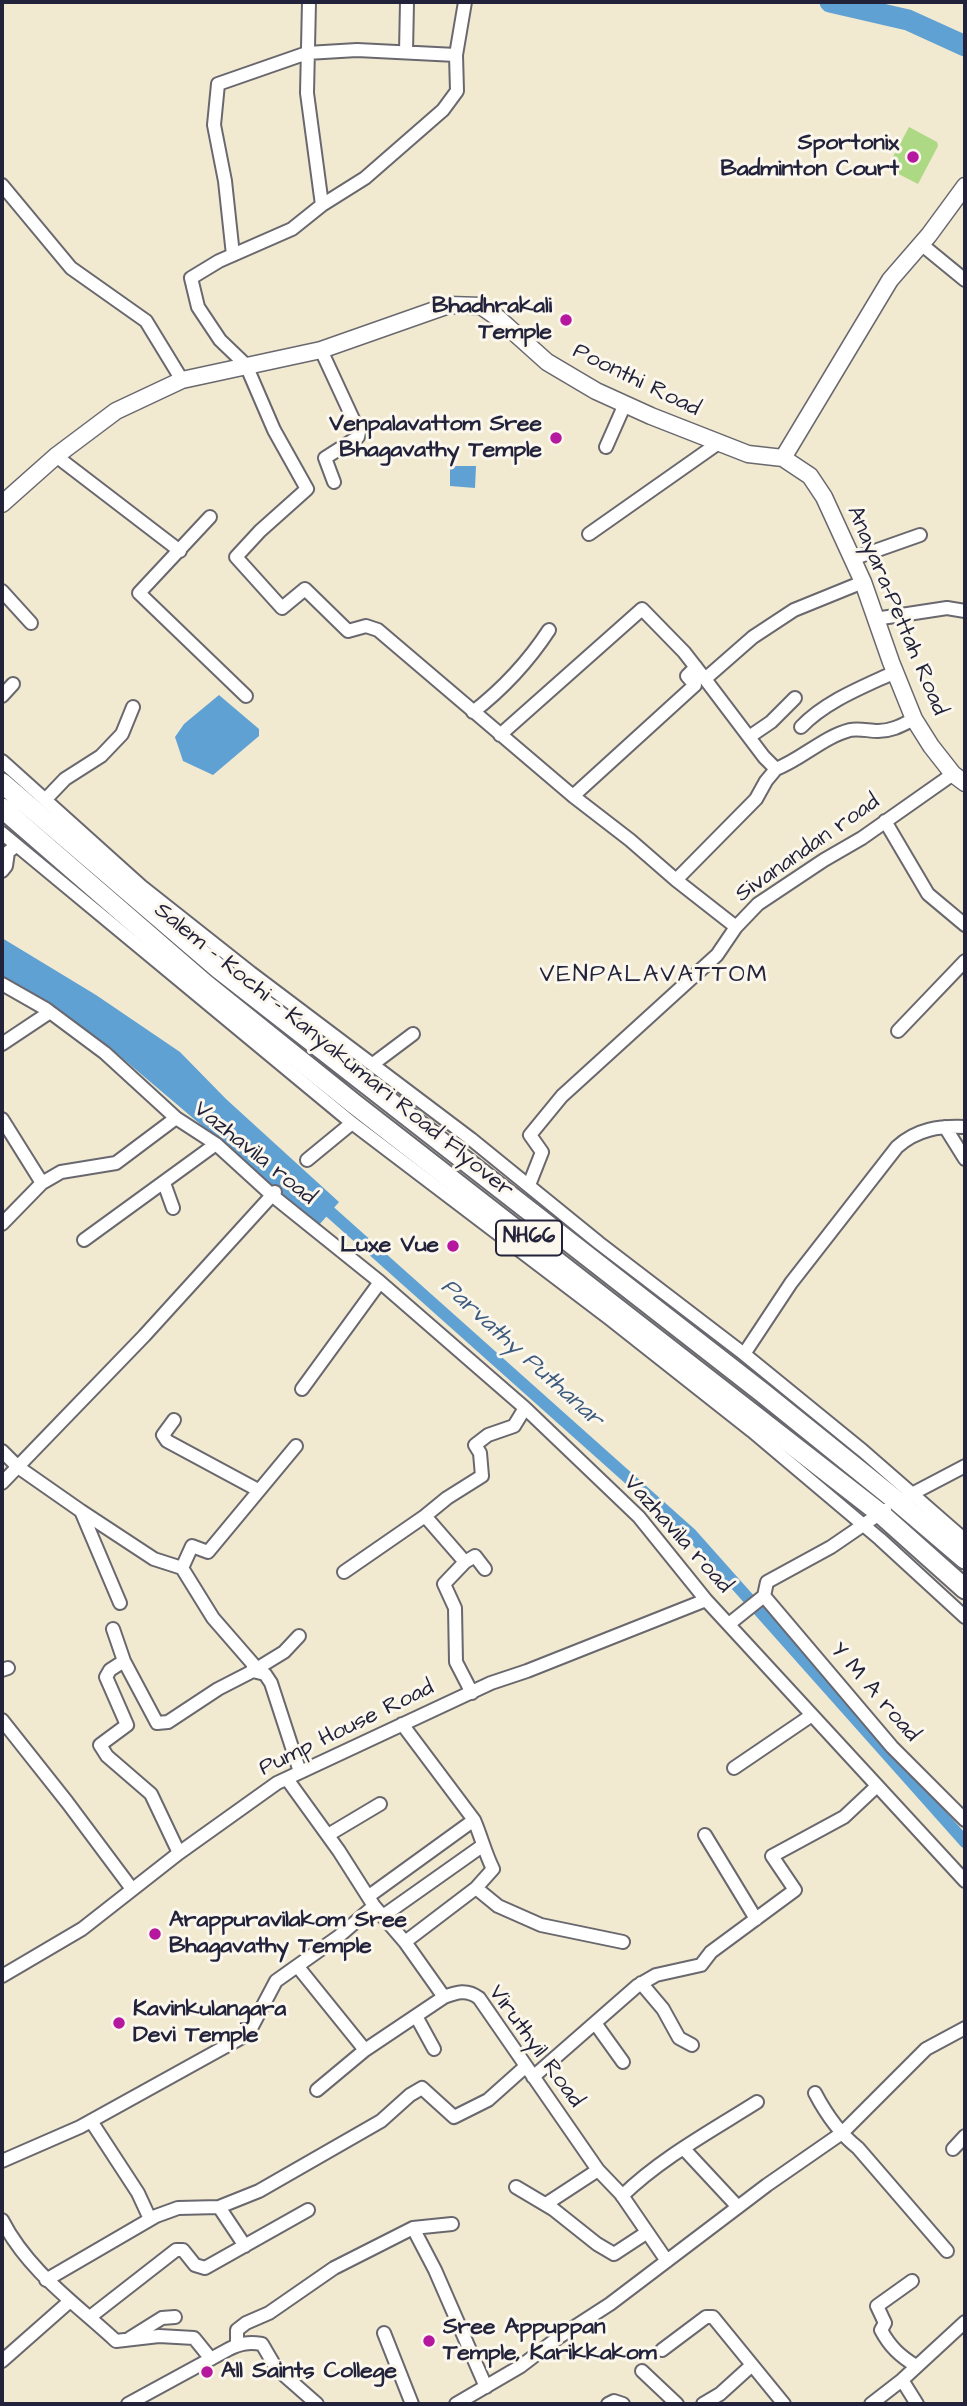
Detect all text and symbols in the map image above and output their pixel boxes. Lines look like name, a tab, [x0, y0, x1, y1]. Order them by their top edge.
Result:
place label: Sportonix Badminton Court	[720, 130, 899, 184]
marker: Sportonix Badminton Court	[905, 149, 921, 165]
place label: Bhadhrakali Temple	[432, 293, 552, 347]
marker: Bhadhrakali Temple	[558, 312, 574, 328]
street label: Poonthi Road	[568, 338, 704, 424]
place label: Venpalavattom Sree Bhagavathy Temple	[329, 411, 542, 465]
marker: Venpalavattom Sree Bhagavathy Temple	[548, 430, 564, 446]
street label: Anayara-Pettah Road	[839, 502, 953, 720]
street label: Sivanandan road	[730, 789, 886, 909]
street label: Salem - Kochi - Kanyakumari Road Flyover	[148, 897, 518, 1205]
district label: VENPALAVATTOM	[541, 962, 767, 990]
street label: Vazhavila road	[187, 1096, 321, 1212]
road number: NH66	[496, 1220, 562, 1256]
place label: Luxe Vue	[340, 1232, 439, 1260]
marker: Luxe Vue	[445, 1238, 461, 1254]
water label: Parvathy Puthanar	[434, 1274, 608, 1434]
street label: Vazhavila road	[617, 1470, 737, 1600]
street label: Y M A road	[823, 1638, 925, 1748]
street label: Pump House Road	[255, 1675, 439, 1783]
place label: Arappuravilakom Sree Bhagavathy Temple	[169, 1907, 407, 1961]
marker: Arappuravilakom Sree Bhagavathy Temple	[147, 1926, 163, 1942]
street label: Viruthyil Road	[481, 1980, 589, 2114]
place label: Kavinkulangara Devi Temple	[133, 1996, 286, 2050]
marker: Kavinkulangara Devi Temple	[111, 2015, 127, 2031]
place label: Sree Appuppan Temple, Karikkakom	[443, 2314, 657, 2368]
marker: Sree Appuppan Temple, Karikkakom	[421, 2333, 437, 2349]
place label: All Saints College	[221, 2358, 397, 2386]
marker: All Saints College	[199, 2364, 215, 2380]

